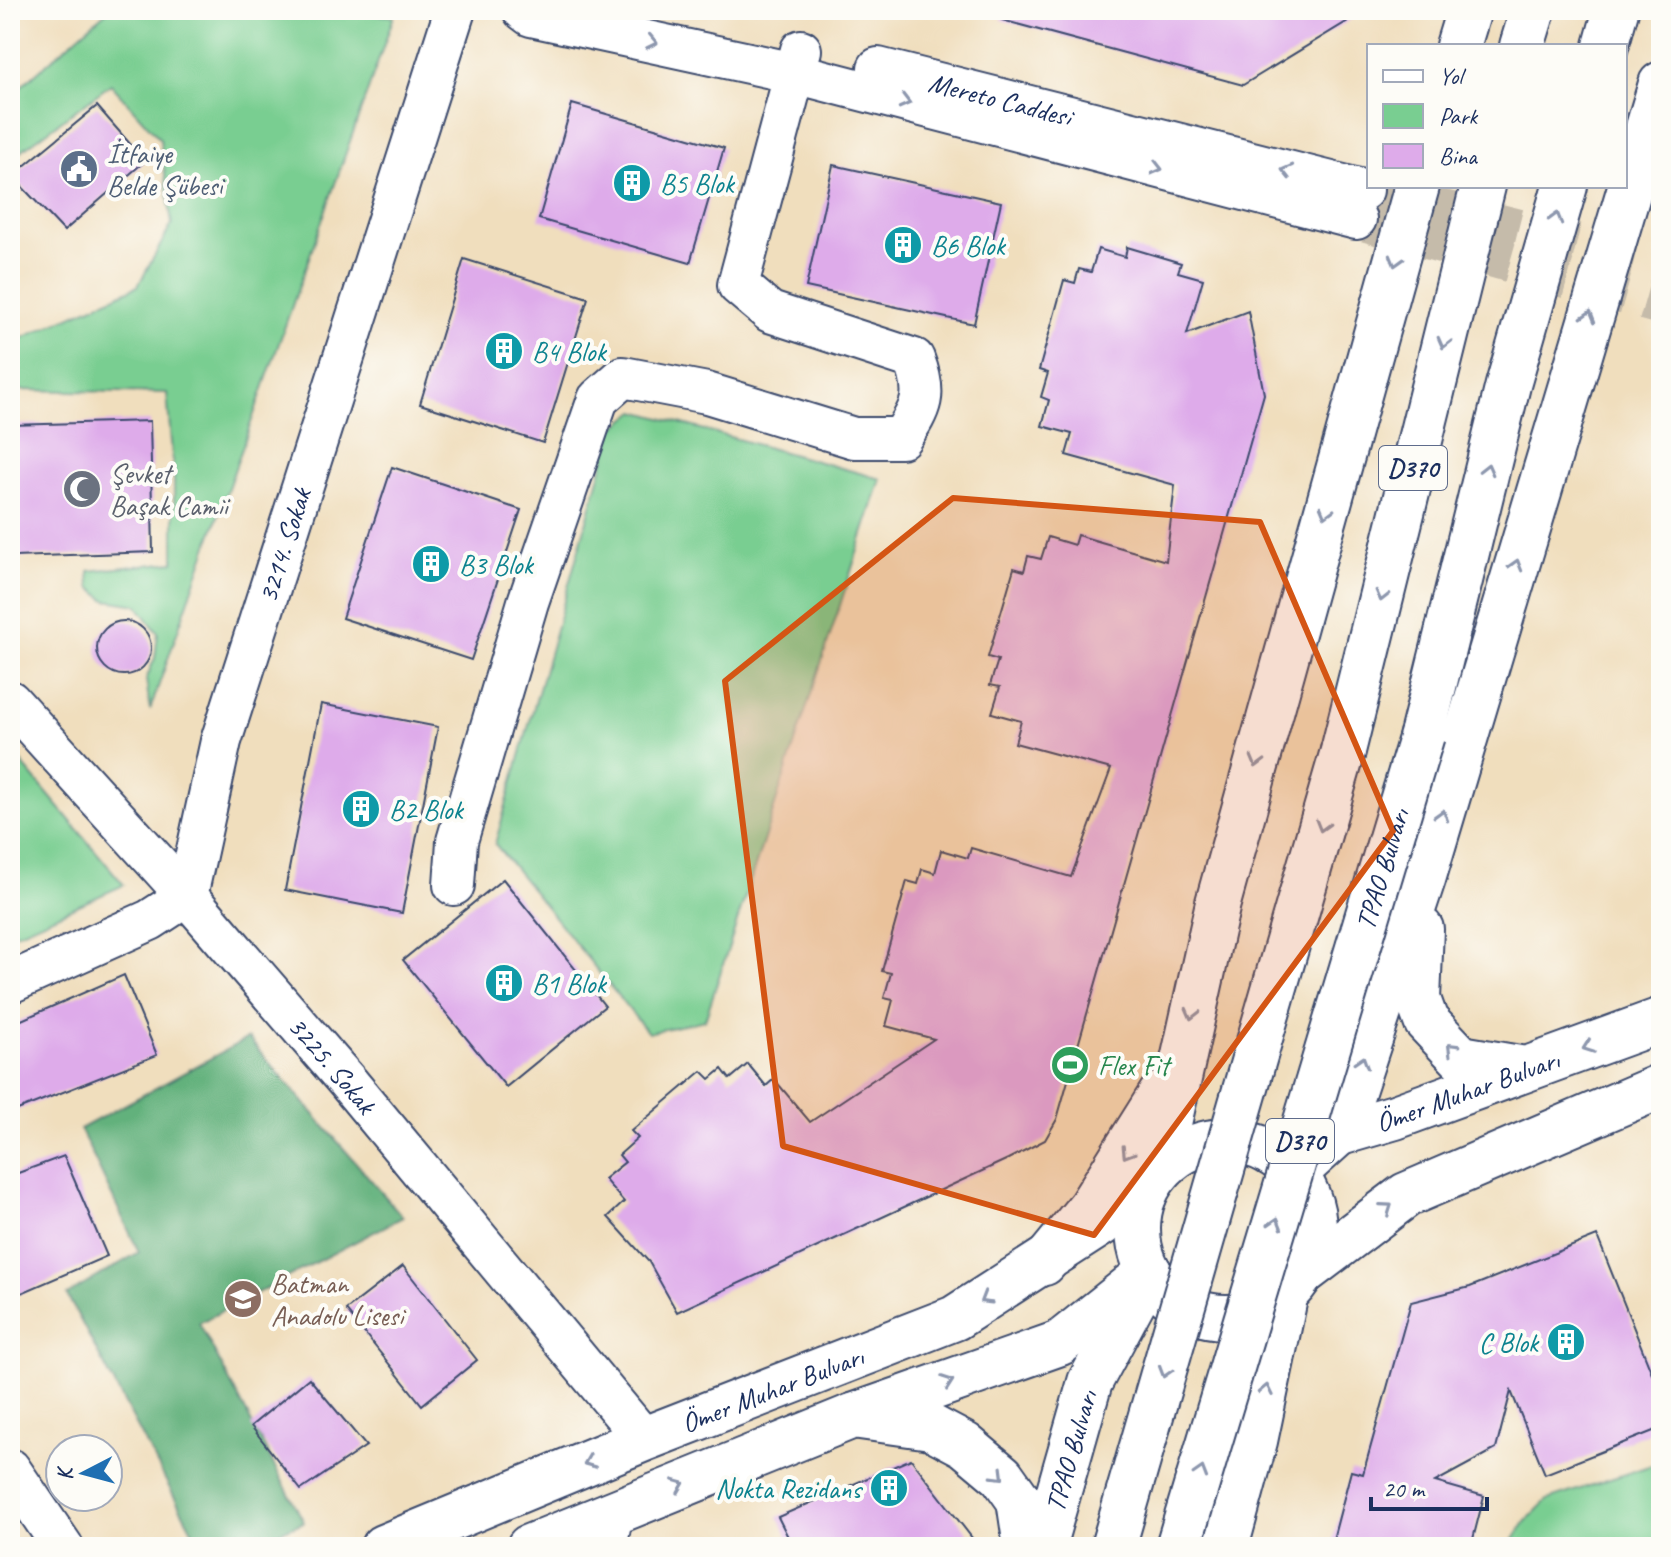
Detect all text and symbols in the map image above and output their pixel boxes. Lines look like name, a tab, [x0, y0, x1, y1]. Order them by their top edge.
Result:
one-way arrow	[645, 33, 659, 50]
legend	[1367, 44, 1627, 188]
text: Yol	[1439, 61, 1466, 91]
street label: Mereto Caddesi	[925, 64, 1079, 134]
one-way arrow	[898, 93, 912, 109]
text: Park	[1439, 101, 1479, 131]
place label: İtfaiye Belde Şübesi	[107, 136, 226, 203]
text: Bina	[1439, 141, 1478, 171]
public building icon: İtfaiye Belde Şübesi	[58, 148, 100, 190]
one-way arrow	[1149, 159, 1163, 176]
building icon: B5 Blok	[611, 162, 653, 204]
one-way arrow	[1281, 163, 1295, 180]
place label: B5 Blok	[660, 166, 735, 201]
one-way arrow	[1547, 212, 1563, 226]
building icon: B6 Blok	[882, 224, 924, 266]
place label: B6 Blok	[931, 228, 1006, 263]
one-way arrow	[1388, 254, 1405, 268]
one-way arrow	[1580, 309, 1596, 323]
building icon: B4 Blok	[483, 330, 525, 372]
place label: B4 Blok	[532, 334, 607, 369]
one-way arrow	[1437, 336, 1454, 350]
road number: D370	[1379, 446, 1447, 490]
place label: Şevket Başak Camii	[110, 456, 231, 523]
one-way arrow	[1478, 463, 1495, 477]
mosque icon: Şevket Başak Camii	[61, 468, 103, 510]
street label: 3214. Sokak	[249, 482, 319, 606]
one-way arrow	[1319, 504, 1335, 518]
building icon: B3 Blok	[410, 543, 452, 585]
place label: B3 Blok	[459, 547, 534, 582]
one-way arrow	[1507, 559, 1523, 573]
one-way arrow	[1374, 588, 1391, 602]
one-way arrow	[1250, 755, 1266, 769]
building icon: B2 Blok	[340, 788, 382, 830]
place label: B2 Blok	[389, 792, 464, 827]
street label: TPAO Bulvarı	[1347, 803, 1417, 934]
one-way arrow	[1433, 808, 1449, 822]
one-way arrow	[1315, 818, 1331, 832]
building icon: B1 Blok	[483, 962, 525, 1004]
place label: B1 Blok	[532, 966, 607, 1001]
one-way arrow	[1184, 1006, 1201, 1020]
street label: 3225. Sokak	[281, 1008, 385, 1122]
one-way arrow	[1581, 1037, 1595, 1053]
street label: Ömer Muhar Bulvarı	[1372, 1041, 1565, 1139]
one-way arrow	[1447, 1043, 1461, 1057]
sports icon: Flex Fit	[1049, 1044, 1091, 1086]
place label: Flex Fit	[1098, 1048, 1173, 1083]
one-way arrow	[1353, 1056, 1369, 1070]
road number: D370	[1266, 1119, 1334, 1163]
one-way arrow	[1121, 1144, 1136, 1158]
one-way arrow	[1379, 1204, 1393, 1218]
one-way arrow	[1267, 1217, 1283, 1231]
place label: Batman Anadolu Lisesi	[271, 1266, 407, 1333]
school or university icon: Batman Anadolu Lisesi	[222, 1278, 264, 1320]
one-way arrow	[979, 1289, 994, 1305]
building icon: C Blok	[1545, 1321, 1587, 1363]
place label: C Blok	[1479, 1325, 1540, 1360]
street label: Ömer Muhar Bulvarı	[676, 1337, 870, 1440]
one-way arrow	[1158, 1364, 1174, 1378]
one-way arrow	[940, 1376, 954, 1392]
street label: TPAO Bulvarı	[1036, 1384, 1105, 1516]
one-way arrow	[1257, 1384, 1274, 1397]
north arrow	[44, 1433, 124, 1513]
one-way arrow	[583, 1452, 597, 1468]
scale bar	[1371, 1461, 1487, 1511]
text: K	[50, 1463, 80, 1482]
one-way arrow	[989, 1466, 1004, 1480]
one-way arrow	[1192, 1466, 1208, 1480]
building icon: Nokta Rezidans	[868, 1467, 910, 1509]
place label: Nokta Rezidans	[715, 1471, 863, 1506]
text: 20 m	[1383, 1474, 1426, 1504]
one-way arrow	[671, 1479, 685, 1495]

